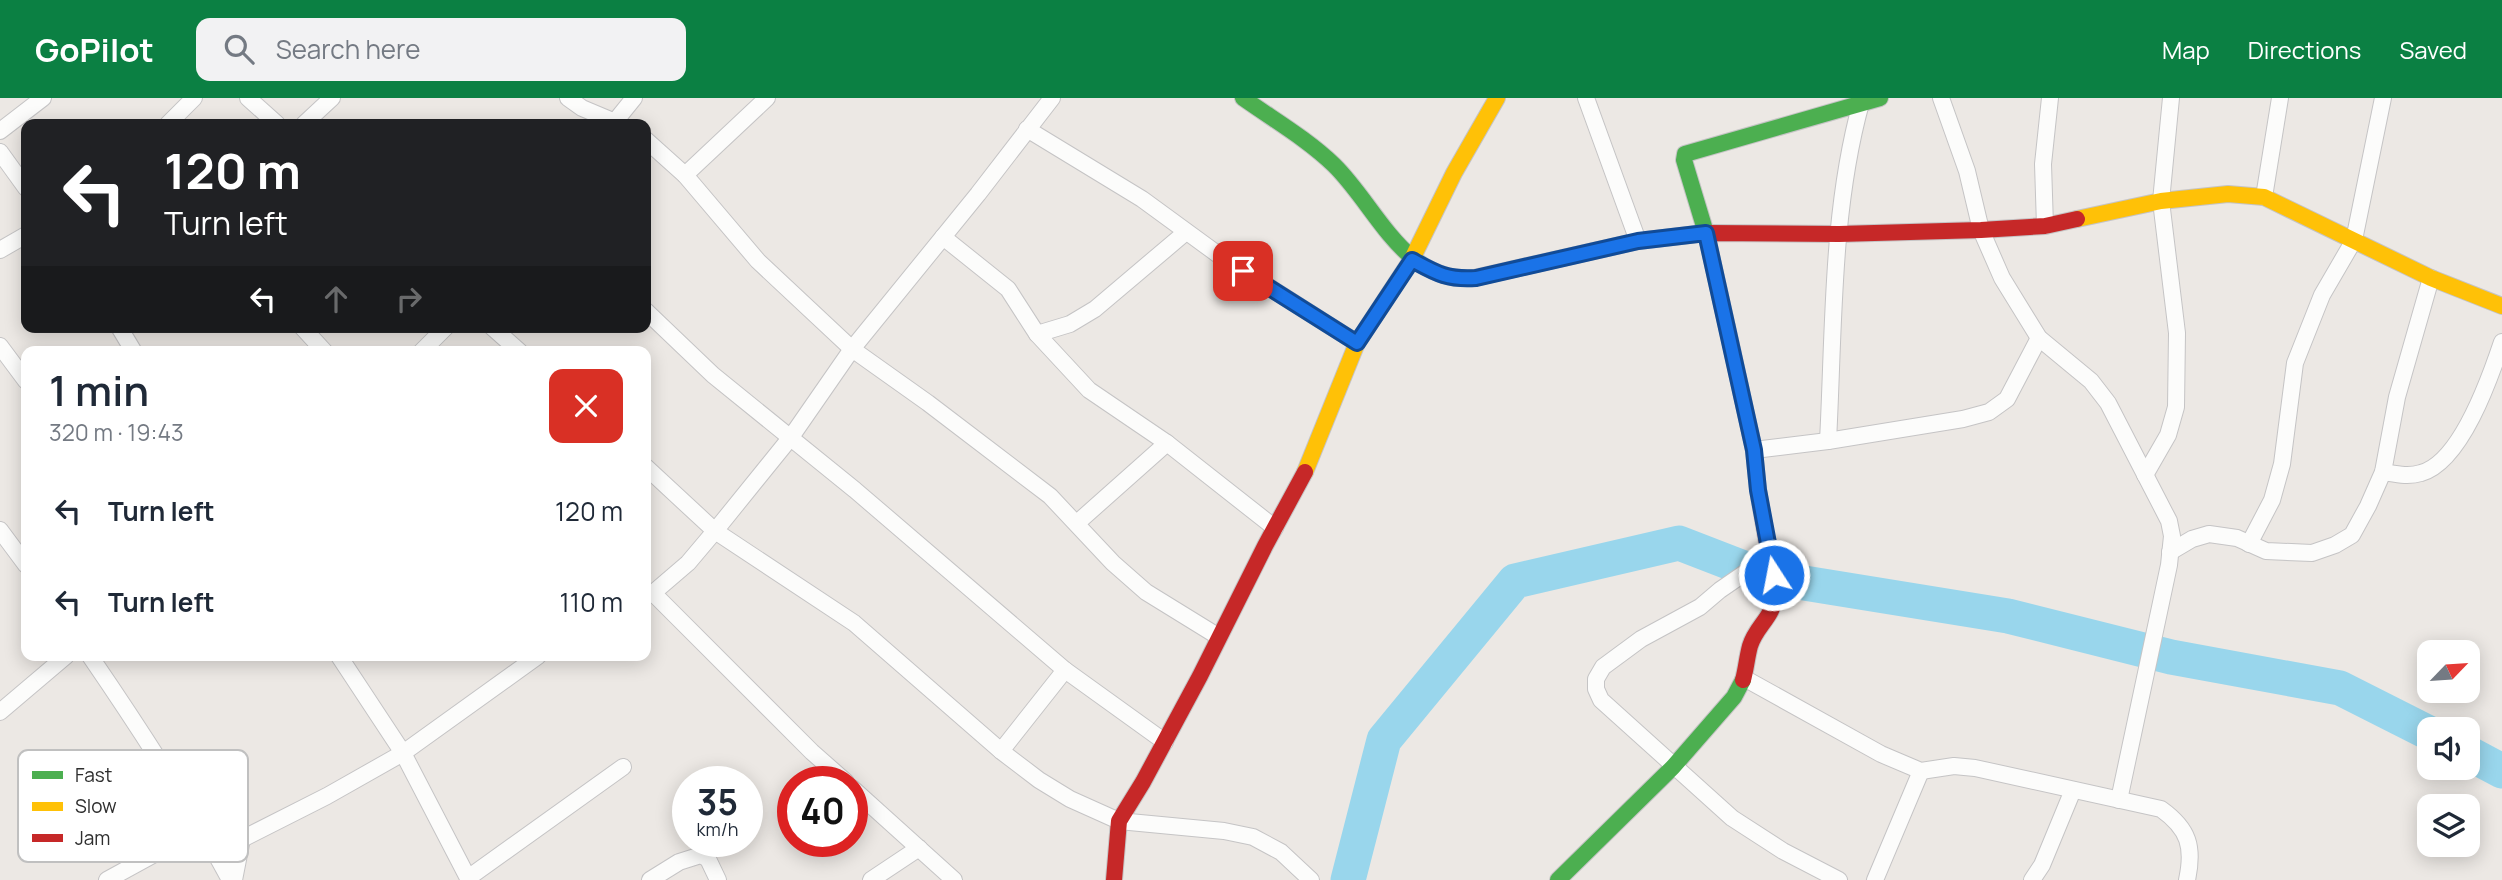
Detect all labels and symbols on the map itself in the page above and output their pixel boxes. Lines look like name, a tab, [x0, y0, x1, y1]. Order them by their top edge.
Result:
pin	[1213, 241, 1273, 301]
position arrow	[1737, 538, 1811, 612]
north arrow	[2417, 640, 2480, 704]
legend	[18, 750, 248, 862]
text: Fast	[75, 762, 112, 788]
speed limit sign: 40	[777, 766, 868, 857]
text: Slow	[75, 793, 117, 819]
text: Jam	[75, 825, 110, 851]

